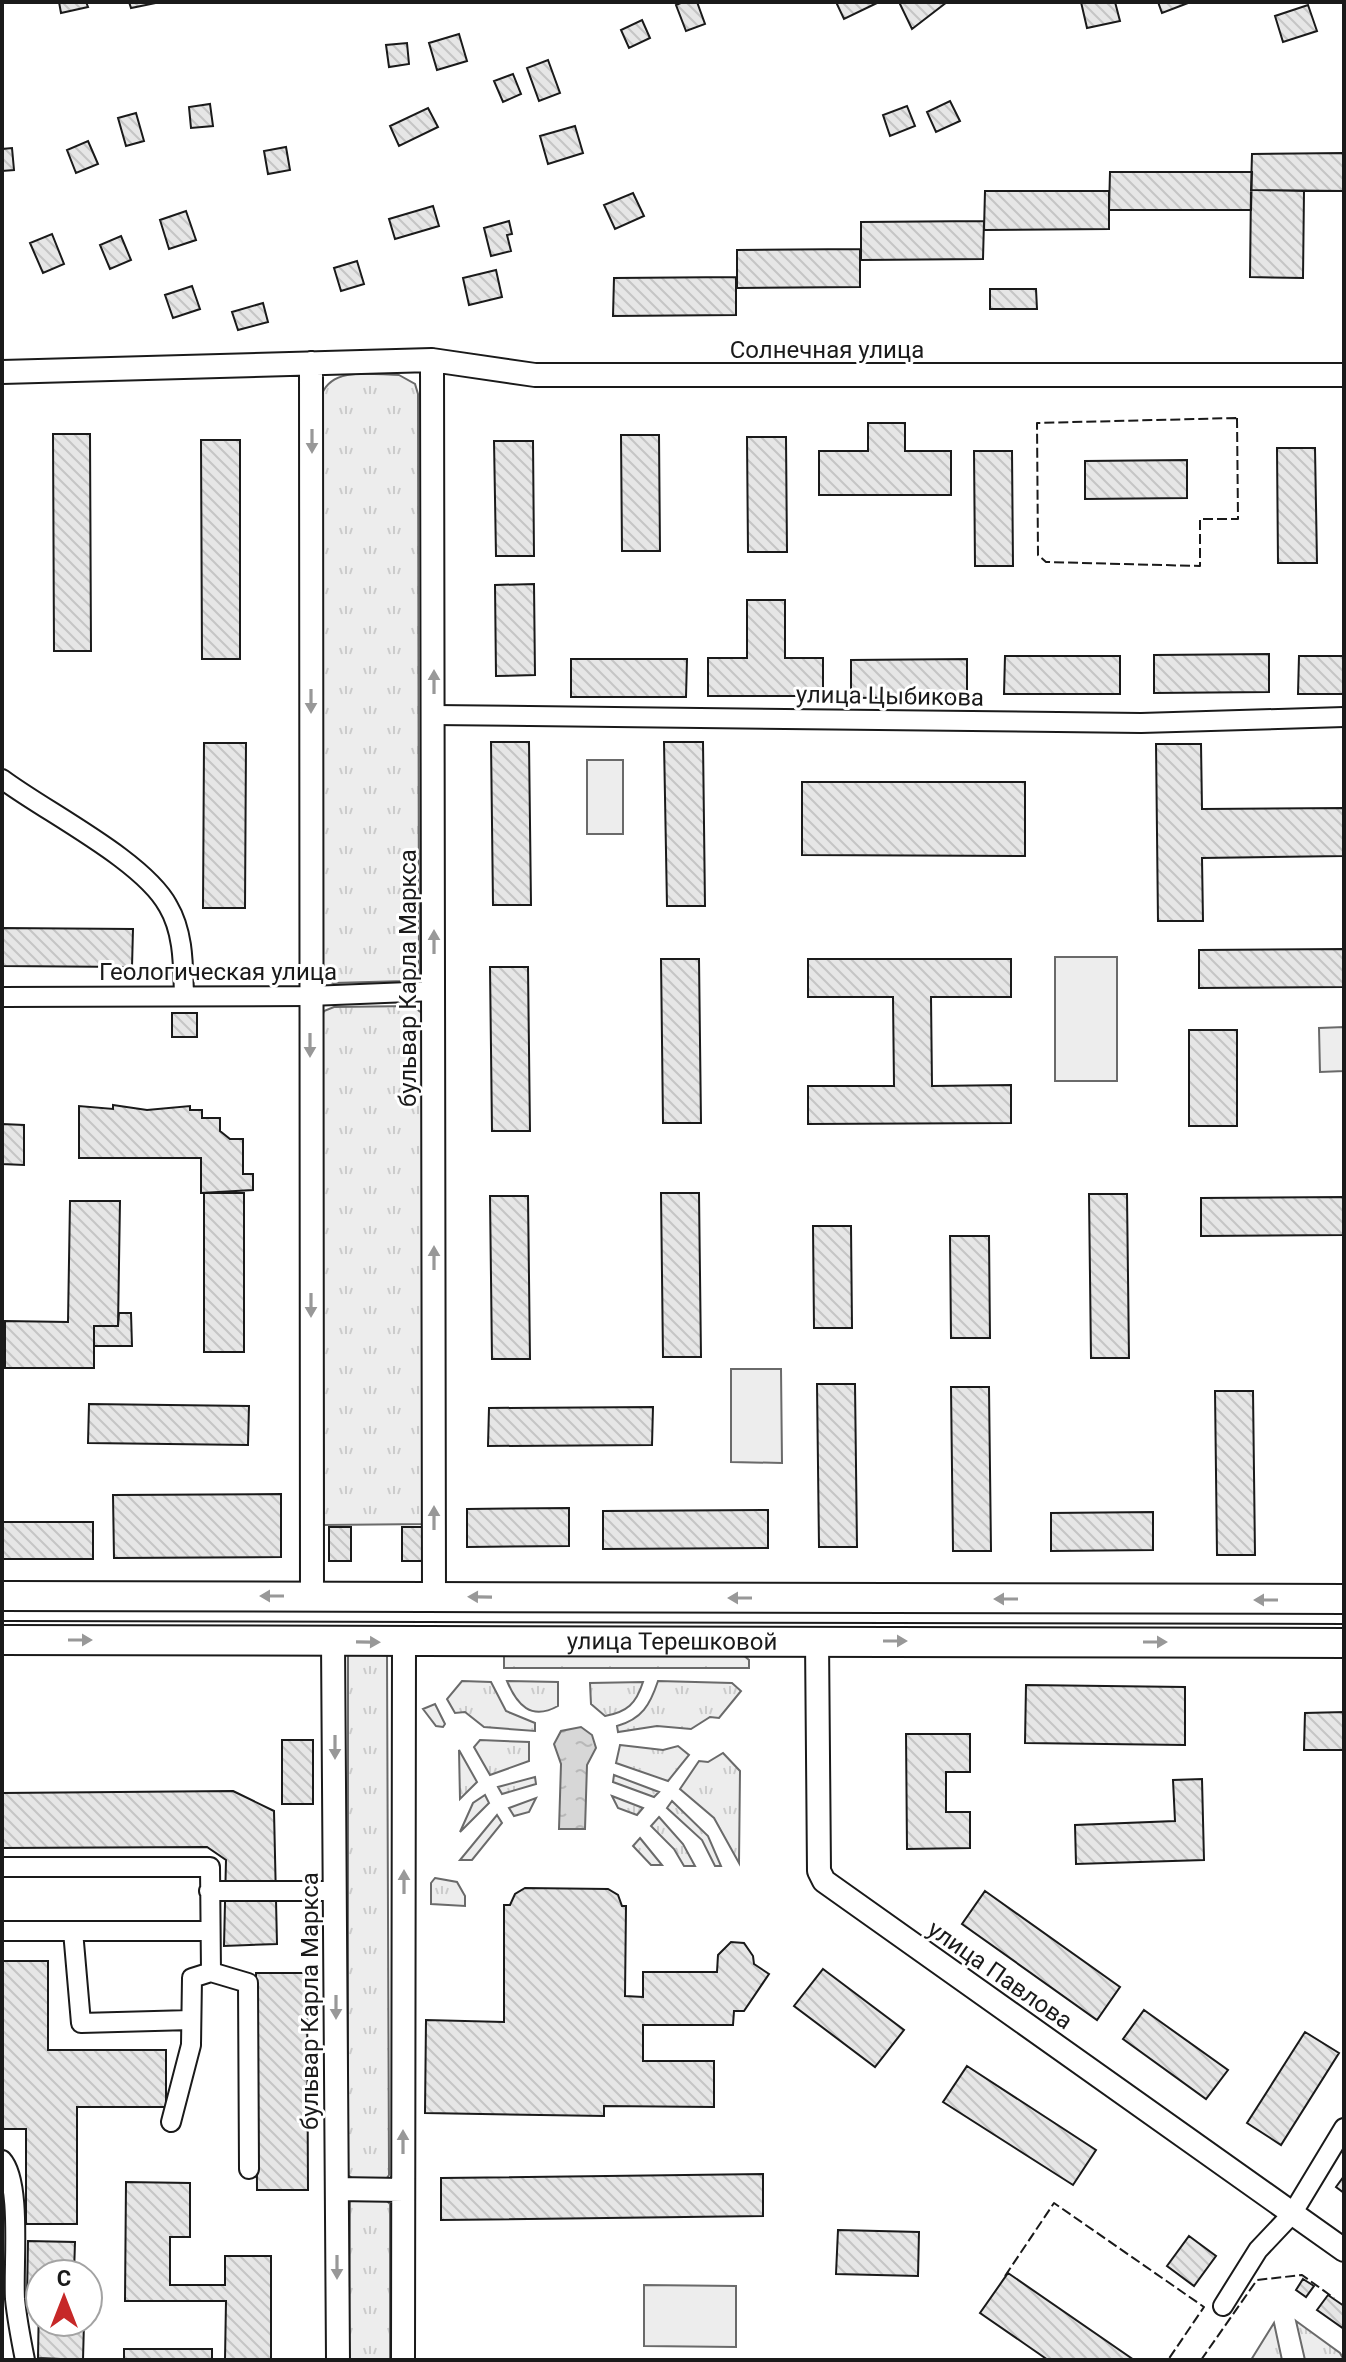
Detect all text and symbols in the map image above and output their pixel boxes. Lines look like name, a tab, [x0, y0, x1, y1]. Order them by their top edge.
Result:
street label: Солнечная улица	[730, 336, 924, 364]
one-way arrow	[306, 429, 318, 454]
one-way arrow	[428, 669, 440, 694]
street label: улица Цыбикова	[796, 680, 984, 712]
one-way arrow	[305, 689, 317, 714]
street label: бульвар Карла Маркса	[394, 849, 422, 1107]
one-way arrow	[428, 929, 440, 954]
street label: Геологическая улица	[99, 958, 337, 986]
one-way arrow	[304, 1033, 316, 1058]
one-way arrow	[428, 1245, 440, 1270]
one-way arrow	[305, 1293, 317, 1318]
one-way arrow	[428, 1505, 440, 1530]
one-way arrow	[259, 1590, 284, 1602]
one-way arrow	[467, 1591, 492, 1603]
one-way arrow	[727, 1592, 752, 1604]
one-way arrow	[993, 1593, 1018, 1605]
one-way arrow	[1253, 1594, 1278, 1606]
street label: улица Терешковой	[567, 1627, 777, 1656]
one-way arrow	[68, 1634, 93, 1646]
one-way arrow	[883, 1635, 908, 1647]
one-way arrow	[356, 1636, 381, 1648]
one-way arrow	[1143, 1636, 1168, 1648]
one-way arrow	[329, 1735, 341, 1760]
one-way arrow	[398, 1869, 410, 1894]
street label: бульвар Карла Маркса	[296, 1872, 324, 2130]
street label: улица Павлова	[922, 1915, 1078, 2035]
one-way arrow	[330, 1995, 342, 2020]
one-way arrow	[397, 2129, 409, 2154]
one-way arrow	[331, 2255, 343, 2280]
north arrow	[24, 2258, 104, 2338]
text: С	[57, 2266, 71, 2291]

